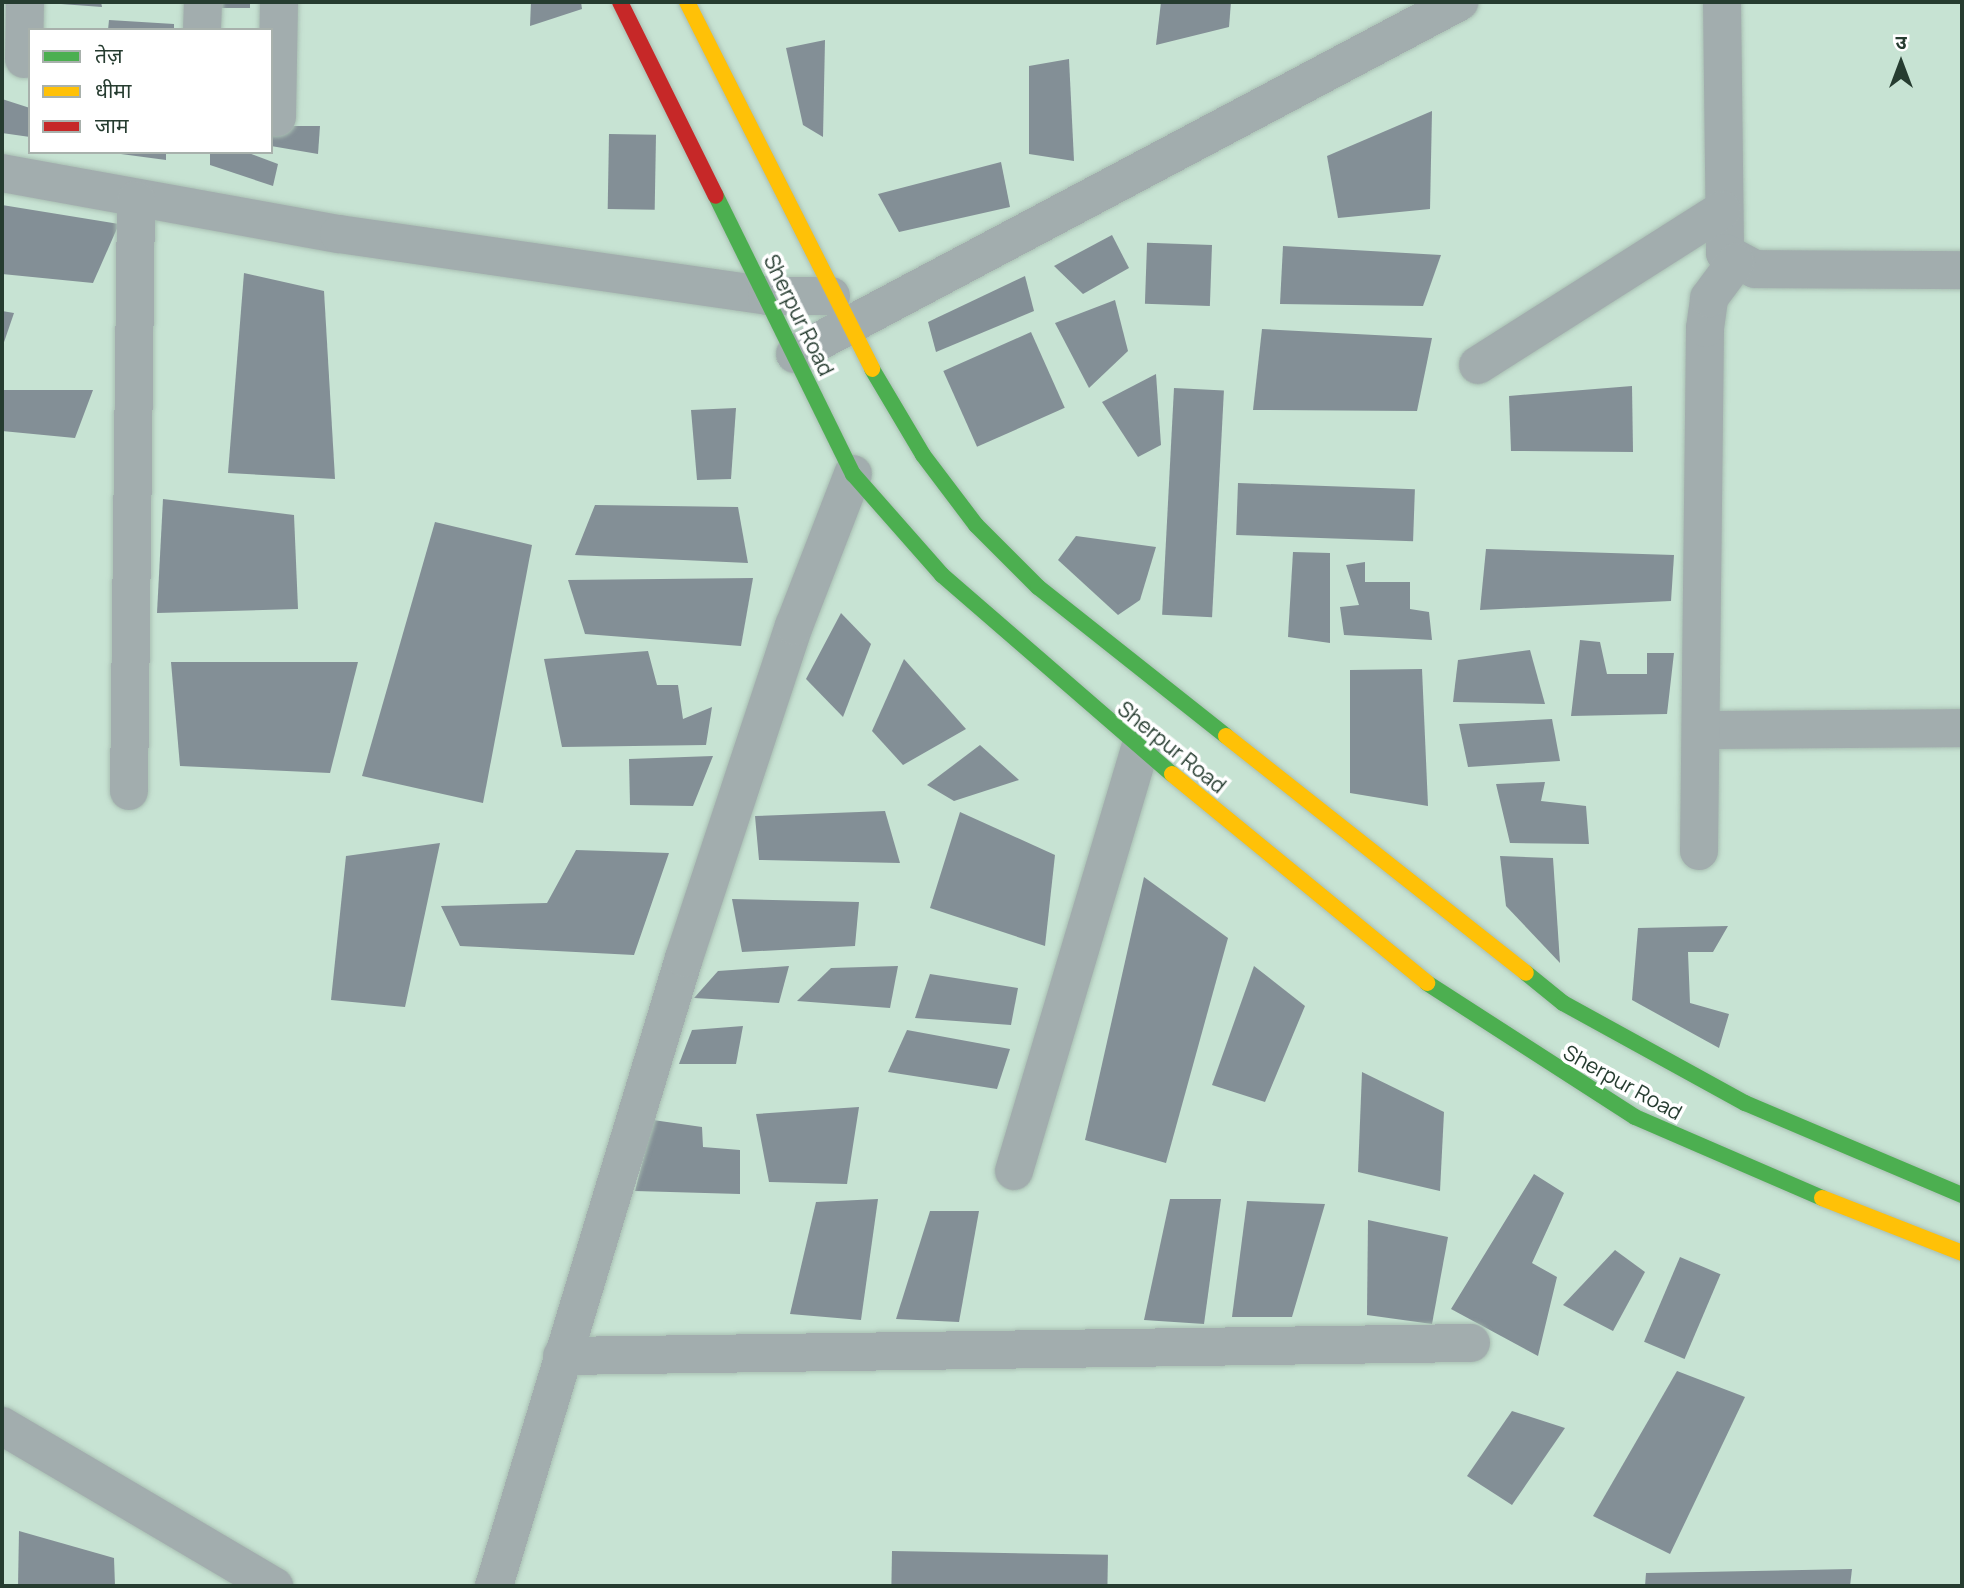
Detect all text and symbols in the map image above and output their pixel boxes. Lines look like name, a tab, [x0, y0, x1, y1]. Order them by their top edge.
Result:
legend	[28, 28, 273, 154]
north arrow	[1866, 28, 1936, 98]
text: उ	[1895, 29, 1907, 55]
text: तेज़	[95, 41, 123, 69]
text: धीमा	[95, 76, 131, 104]
text: जाम	[95, 111, 129, 139]
street label: Sherpur Road	[759, 250, 839, 380]
street label: Sherpur Road	[1113, 696, 1231, 798]
street label: Sherpur Road	[1559, 1039, 1687, 1125]

